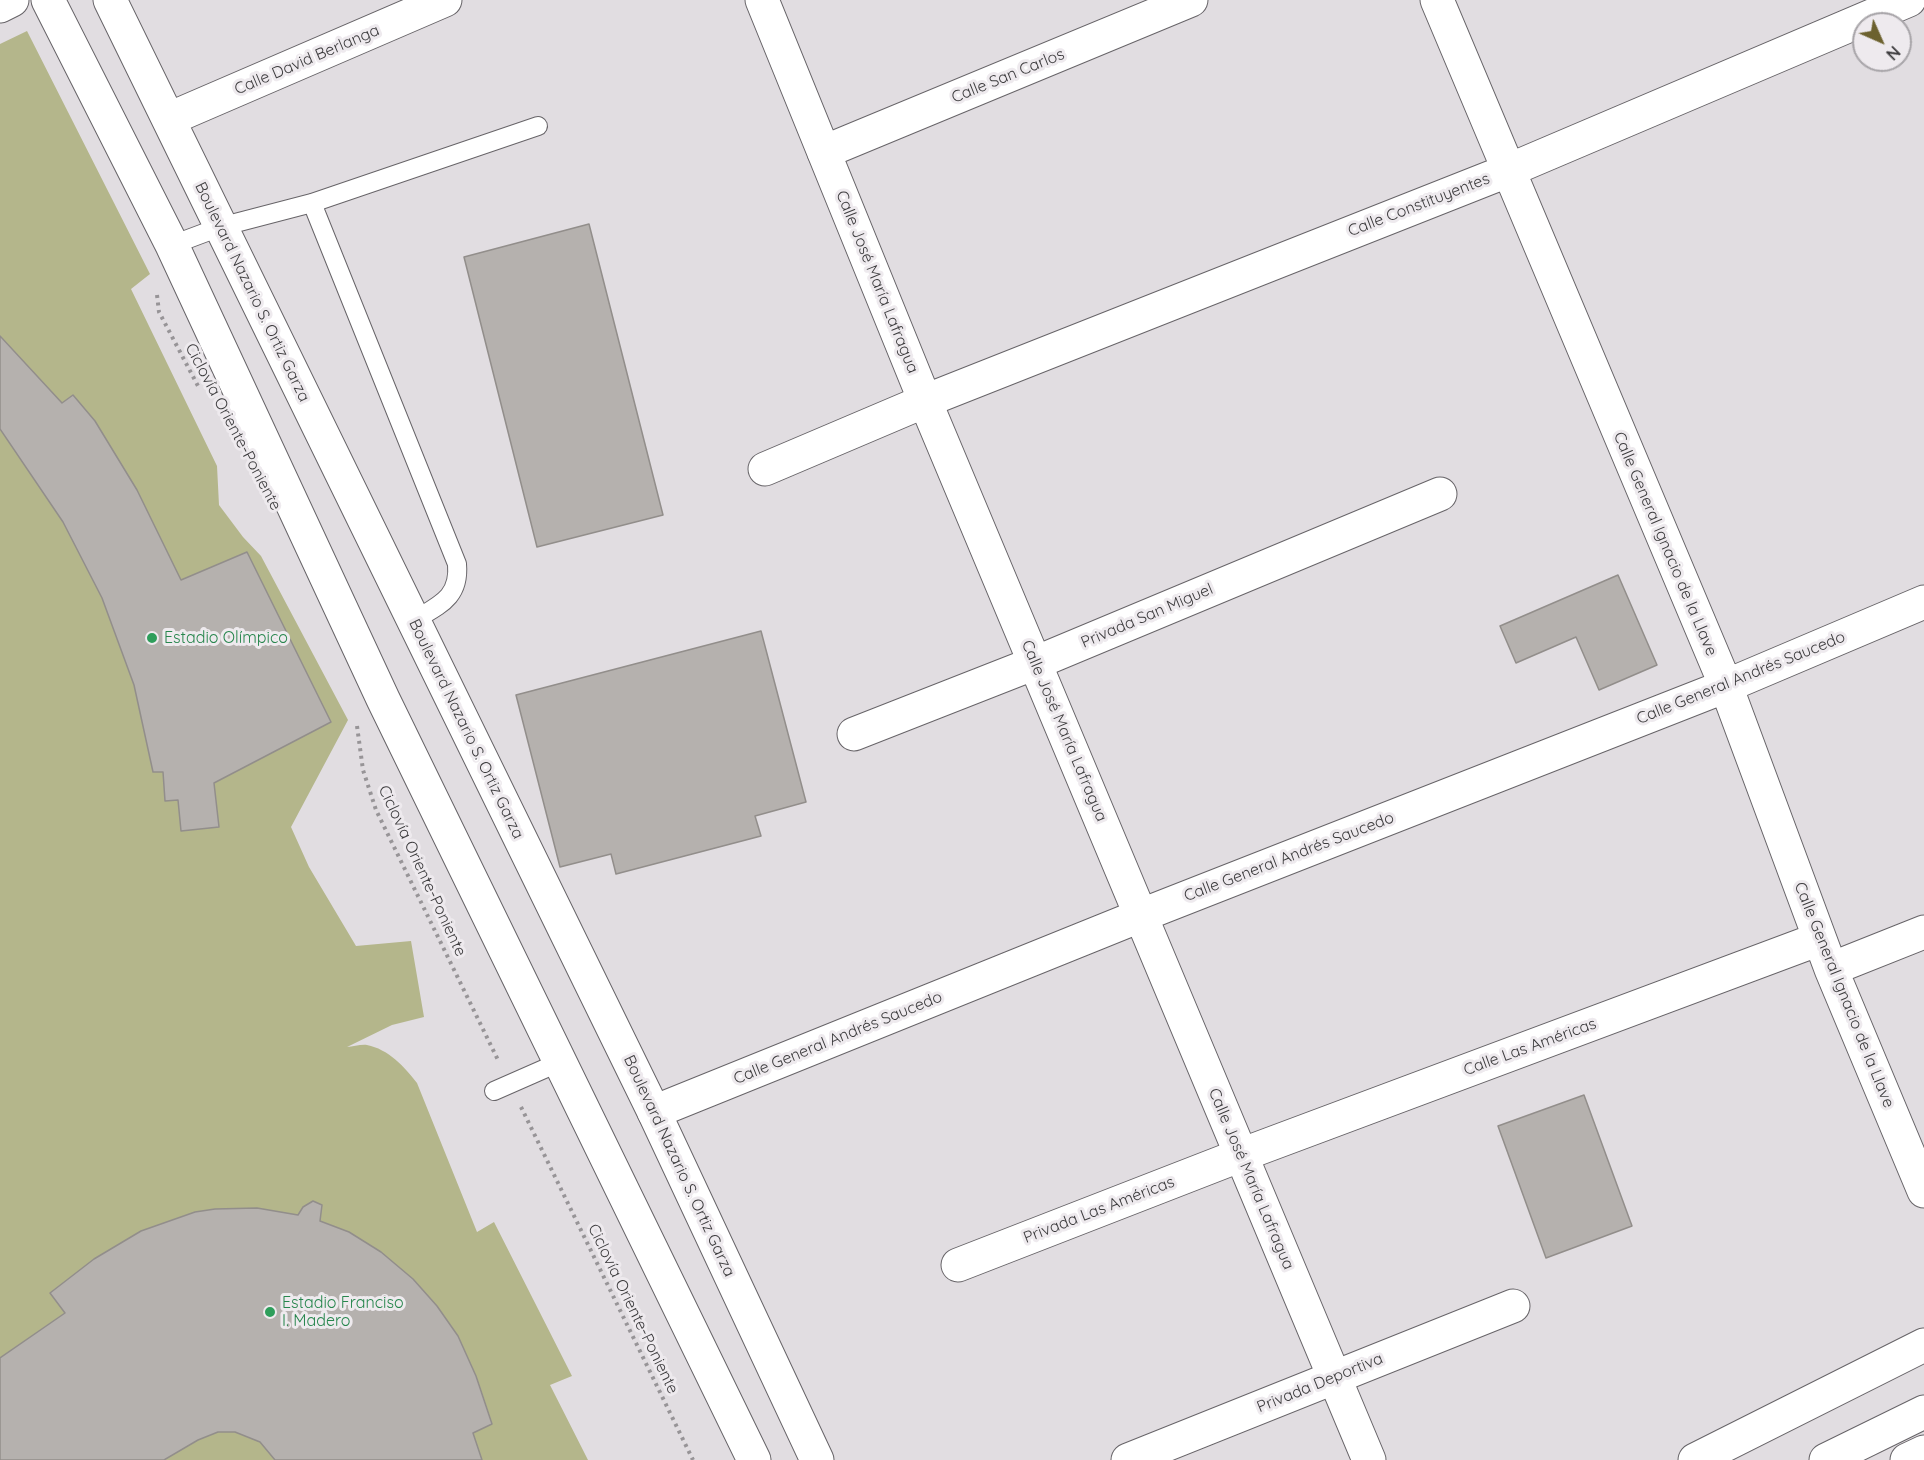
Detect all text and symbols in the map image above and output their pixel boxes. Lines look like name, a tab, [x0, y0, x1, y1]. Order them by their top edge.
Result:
north arrow	[1852, 12, 1912, 72]
street label: Calle David Berlanga	[232, 21, 382, 99]
text: N	[1882, 42, 1905, 65]
street label: Calle San Carlos	[949, 45, 1067, 107]
street label: Calle Constituyentes	[1345, 169, 1493, 241]
street label: Boulevard Nazario S. Ortiz Garza	[190, 179, 314, 405]
street label: Calle José María Lafragua	[832, 188, 922, 376]
street label: Ciclovía Oriente-Poniente	[181, 340, 285, 514]
street label: Calle General Ignacio de la Llave	[1609, 429, 1721, 659]
street label: Privada San Miguel	[1078, 579, 1216, 653]
street label: Boulevard Nazario S. Ortiz Garza	[404, 616, 528, 842]
street label: Calle General Andrés Saucedo	[1634, 627, 1848, 729]
place label: Estadio Olímpico	[164, 628, 288, 648]
marker: Estadio Olímpico	[145, 631, 159, 645]
street label: Calle José María Lafragua	[1017, 637, 1111, 825]
street label: Ciclovía Oriente-Poniente	[374, 782, 470, 960]
street label: Calle General Andrés Saucedo	[1181, 808, 1397, 906]
street label: Calle General Ignacio de la Llave	[1790, 879, 1898, 1111]
street label: Calle General Andrés Saucedo	[731, 987, 945, 1089]
street label: Calle Las Américas	[1461, 1014, 1599, 1080]
street label: Boulevard Nazario S. Ortiz Garza	[619, 1052, 739, 1280]
street label: Calle José María Lafragua	[1204, 1085, 1298, 1273]
street label: Privada Las Américas	[1021, 1172, 1177, 1248]
street label: Ciclovía Oriente-Poniente	[584, 1221, 682, 1397]
place label: Estadio Franciso I. Madero	[282, 1293, 404, 1331]
marker: Estadio Franciso I. Madero	[263, 1305, 277, 1319]
street label: Privada Deportiva	[1254, 1349, 1386, 1417]

